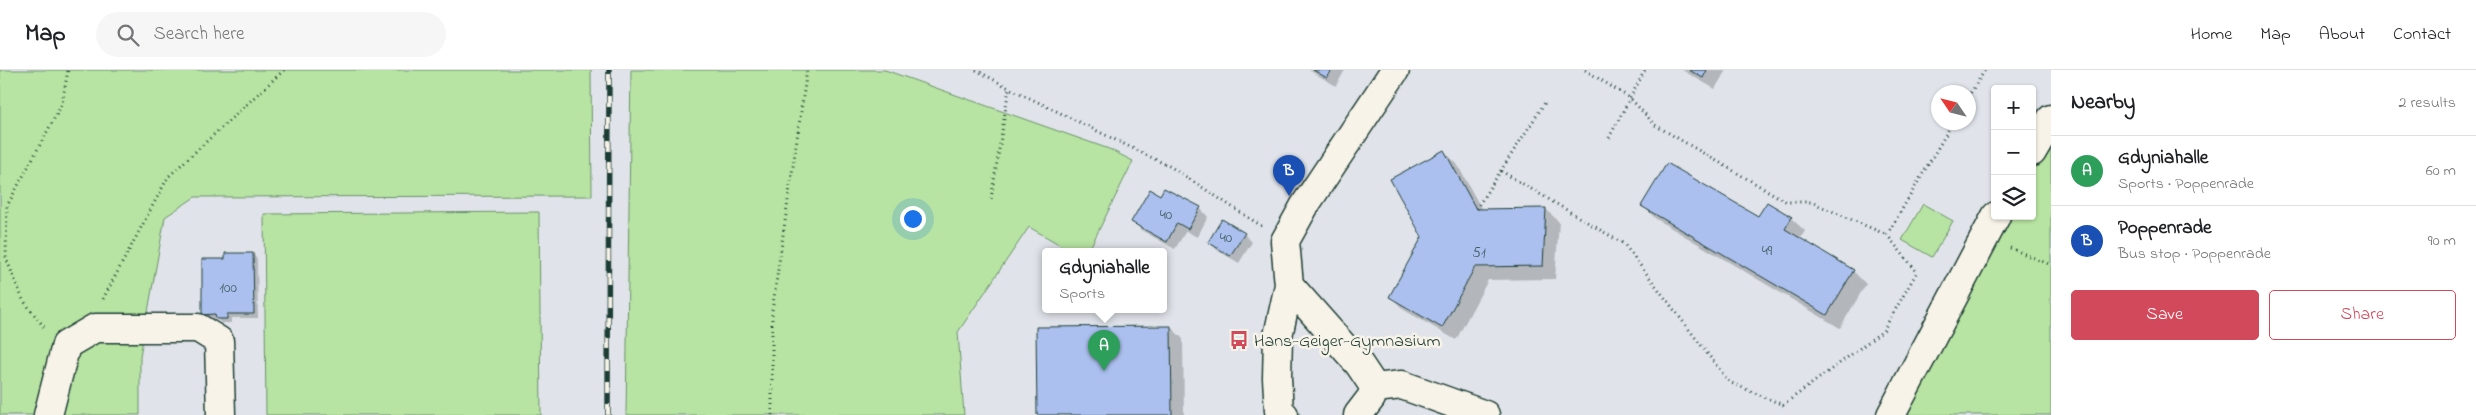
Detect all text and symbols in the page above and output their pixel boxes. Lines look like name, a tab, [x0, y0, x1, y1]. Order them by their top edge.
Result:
search box	[96, 12, 446, 57]
text: Map	[25, 17, 66, 52]
icon: search	[114, 21, 142, 49]
text: Search here	[154, 21, 245, 48]
text: Home	[2191, 22, 2232, 48]
text: Map	[2260, 22, 2291, 48]
text: About	[2319, 22, 2365, 48]
text: Contact	[2393, 22, 2451, 48]
north arrow	[1931, 85, 1976, 130]
map controls	[1991, 85, 2036, 220]
button: +	[1991, 85, 2036, 130]
text: Nearby	[2071, 88, 2135, 118]
text: 2 results	[2398, 91, 2456, 115]
button: −	[1991, 130, 2036, 175]
text: Gdyniahalle	[2118, 145, 2208, 172]
pin: B	[1273, 155, 1305, 196]
text: A	[2082, 159, 2092, 183]
text: 60 m	[2426, 159, 2456, 183]
text: Sports · Poppenrade	[2118, 172, 2254, 196]
button: layers	[1991, 175, 2036, 220]
house number: 40	[1160, 204, 1173, 226]
your location	[900, 206, 926, 232]
text: Poppenrade	[2118, 215, 2212, 242]
house number: 40	[1220, 227, 1233, 249]
text: B	[2082, 229, 2092, 253]
text: 90 m	[2428, 229, 2456, 253]
house number: 49	[1762, 240, 1773, 262]
house number: 51	[1472, 242, 1486, 264]
text: Bus stop · Poppenrade	[2118, 242, 2271, 266]
popup	[1042, 248, 1167, 313]
text: Gdyniahalle	[1059, 255, 1150, 282]
house number: 100	[219, 277, 237, 299]
text: Sports	[1059, 282, 1105, 306]
button: Save	[2071, 290, 2259, 340]
button: Share	[2269, 290, 2456, 340]
bus stop icon: Hans-Geiger-Gymnasium	[1228, 329, 1250, 351]
place label: Hans-Geiger-Gymnasium	[1254, 329, 1441, 356]
pin: A	[1088, 330, 1120, 371]

